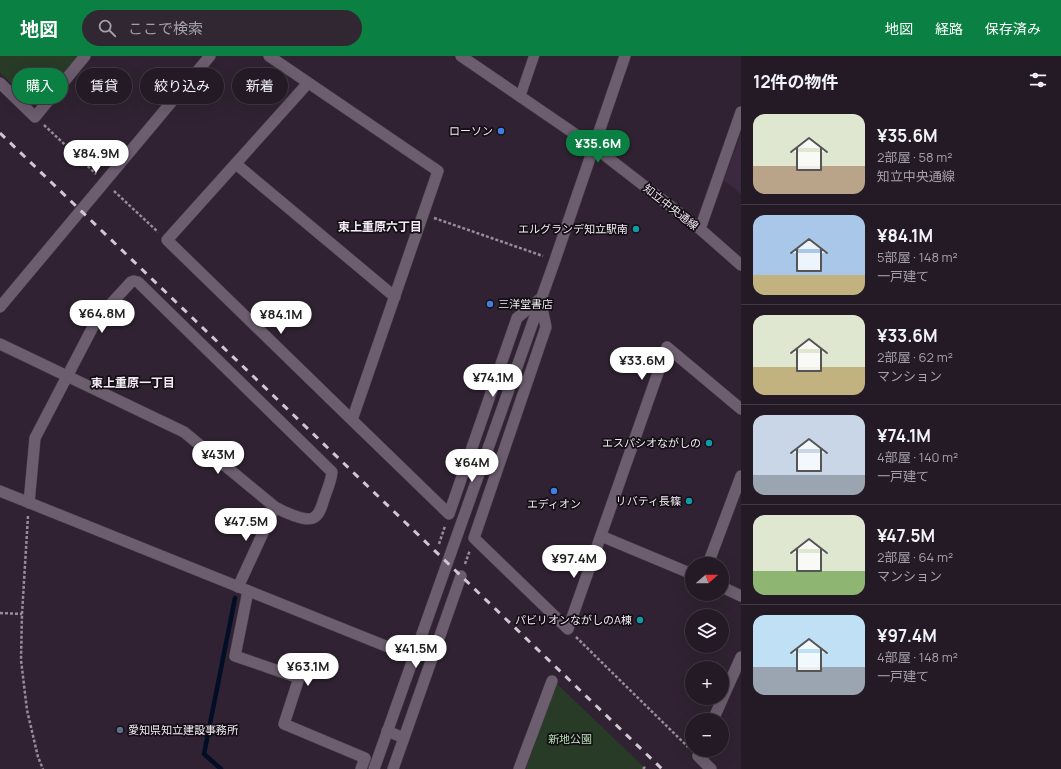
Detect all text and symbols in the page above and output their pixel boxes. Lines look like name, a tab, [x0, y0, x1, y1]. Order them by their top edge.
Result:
search box	[82, 10, 362, 46]
text: 地図	[20, 16, 58, 42]
icon: search	[96, 17, 118, 39]
text: ここで検索	[128, 18, 203, 39]
text: 地図	[885, 19, 913, 38]
text: 経路	[935, 19, 963, 38]
text: 保存済み	[985, 19, 1041, 38]
chip: 購入	[12, 68, 68, 104]
chip: 賃貸	[76, 68, 132, 104]
chip: 絞り込み	[140, 68, 224, 104]
chip: 新着	[232, 68, 288, 104]
icon: filters	[1027, 69, 1049, 91]
text: 12件の物件	[753, 70, 839, 93]
place label: ローソン	[449, 123, 493, 138]
text: ¥35.6M	[877, 124, 938, 147]
marker: ローソン	[496, 126, 506, 136]
pin: ¥35.6M	[565, 130, 631, 164]
icon: home	[785, 130, 833, 178]
text: ¥35.6M	[575, 134, 621, 152]
pin: ¥84.9M	[63, 140, 129, 174]
text: ¥84.9M	[73, 144, 119, 162]
text: 2部屋 · 58 m²	[877, 148, 952, 166]
text: 知立中央通線	[877, 167, 955, 185]
street label: 知立中央通線	[641, 180, 702, 233]
district label: 東上重原六丁目	[338, 218, 422, 235]
place label: エルグランデ知立駅南	[518, 221, 628, 236]
marker: エルグランデ知立駅南	[631, 224, 641, 234]
text: ¥84.1M	[877, 224, 933, 247]
icon: home	[785, 231, 833, 279]
text: 5部屋 · 148 m²	[877, 248, 958, 266]
text: 一戸建て	[877, 267, 929, 285]
place label: 三洋堂書店	[498, 296, 553, 311]
marker: 三洋堂書店	[485, 299, 495, 309]
pin: ¥64.8M	[69, 300, 135, 334]
pin: ¥84.1M	[248, 301, 314, 335]
text: ¥64.8M	[79, 304, 125, 322]
text: ¥84.1M	[260, 305, 302, 323]
text: ¥33.6M	[877, 324, 937, 347]
icon: home	[785, 331, 833, 379]
pin: ¥33.6M	[609, 347, 675, 381]
text: 2部屋 · 62 m²	[877, 348, 953, 366]
text: ¥33.6M	[619, 351, 665, 369]
pin: ¥74.1M	[460, 364, 526, 398]
text: マンション	[877, 367, 942, 385]
text: ¥74.1M	[472, 368, 514, 386]
district label: 東上重原一丁目	[91, 374, 175, 391]
text: ¥74.1M	[877, 424, 931, 447]
icon: home	[785, 431, 833, 479]
place label: エスパシオながしの	[602, 435, 701, 450]
marker: エスパシオながしの	[704, 438, 714, 448]
pin: ¥43M	[194, 441, 242, 475]
text: ¥43M	[201, 445, 235, 463]
text: 4部屋 · 140 m²	[877, 448, 958, 466]
pin: ¥64M	[448, 449, 496, 483]
text: ¥64M	[454, 453, 490, 471]
text: 一戸建て	[877, 467, 929, 485]
marker: エディオン	[549, 486, 559, 496]
place label: リバティ長篠	[616, 493, 681, 508]
place label: エディオン	[527, 496, 581, 511]
marker: リバティ長篠	[684, 496, 694, 506]
pin: ¥47.5M	[213, 508, 279, 542]
text: ¥47.5M	[224, 512, 268, 530]
text: ¥47.5M	[877, 524, 935, 547]
icon: home	[785, 531, 833, 579]
pin: ¥97.4M	[541, 545, 607, 579]
text: 2部屋 · 64 m²	[877, 548, 953, 566]
text: ¥97.4M	[551, 549, 597, 567]
north arrow	[685, 557, 729, 601]
map controls	[685, 557, 729, 757]
text: マンション	[877, 567, 942, 585]
button: layers	[685, 609, 729, 653]
place label: パビリオンながしのA棟	[515, 612, 632, 627]
marker: パビリオンながしのA棟	[635, 615, 645, 625]
text: ¥97.4M	[877, 624, 937, 647]
icon: home	[785, 631, 833, 679]
pin: ¥41.5M	[383, 635, 449, 669]
text: ¥41.5M	[395, 639, 437, 657]
text: 4部屋 · 148 m²	[877, 648, 958, 666]
pin: ¥63.1M	[275, 653, 341, 687]
text: ¥63.1M	[287, 657, 329, 675]
button: +	[685, 661, 729, 705]
text: 一戸建て	[877, 667, 929, 685]
button: −	[685, 713, 729, 757]
place label: 愛知県知立建設事務所	[128, 722, 239, 737]
marker: 愛知県知立建設事務所	[115, 725, 125, 735]
park label: 新地公園	[548, 731, 592, 746]

